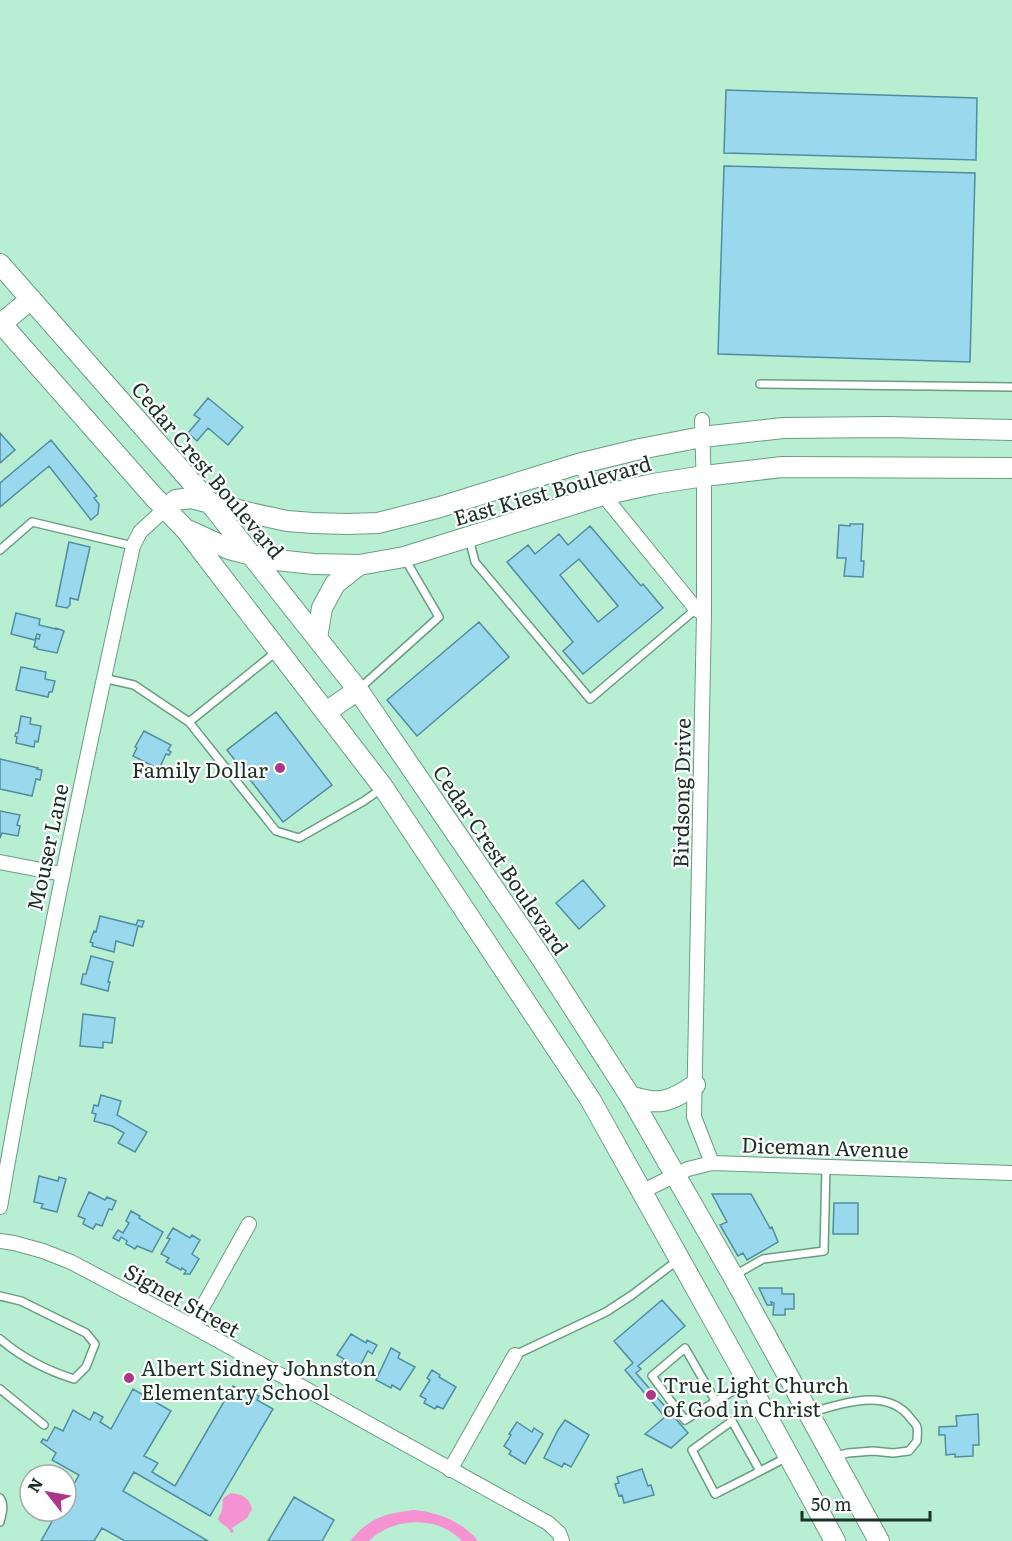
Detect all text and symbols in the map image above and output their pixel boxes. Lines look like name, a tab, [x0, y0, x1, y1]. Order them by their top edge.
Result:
street label: Cedar Crest Boulevard	[125, 374, 293, 565]
street label: East Kiest Boulevard	[449, 446, 655, 532]
street label: Birdsong Drive	[663, 718, 697, 868]
place label: Family Dollar	[132, 753, 268, 784]
street label: Cedar Crest Boulevard	[427, 758, 577, 960]
marker: Family Dollar	[273, 761, 287, 775]
street label: Mouser Lane	[17, 780, 75, 914]
street label: Diceman Avenue	[741, 1128, 909, 1164]
street label: Signet Street	[119, 1254, 247, 1344]
place label: Albert Sidney Johnston Elementary School	[141, 1351, 376, 1406]
place label: True Light Church of God in Christ	[663, 1368, 849, 1423]
marker: Albert Sidney Johnston Elementary School	[122, 1371, 136, 1385]
marker: True Light Church of God in Christ	[644, 1388, 658, 1402]
north arrow	[18, 1463, 78, 1523]
text: N	[21, 1473, 48, 1497]
scale bar	[802, 1484, 930, 1522]
text: 50 m	[811, 1490, 852, 1517]

